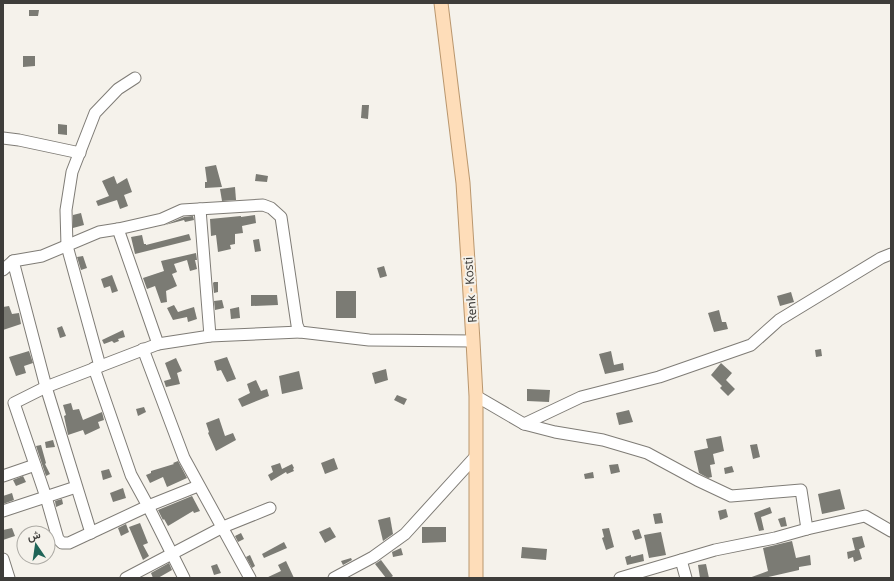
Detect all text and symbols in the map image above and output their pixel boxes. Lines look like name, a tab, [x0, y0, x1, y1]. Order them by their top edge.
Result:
street label: Renk - Kosti	[459, 256, 481, 324]
north arrow	[16, 525, 56, 565]
text: ش	[26, 526, 42, 544]

